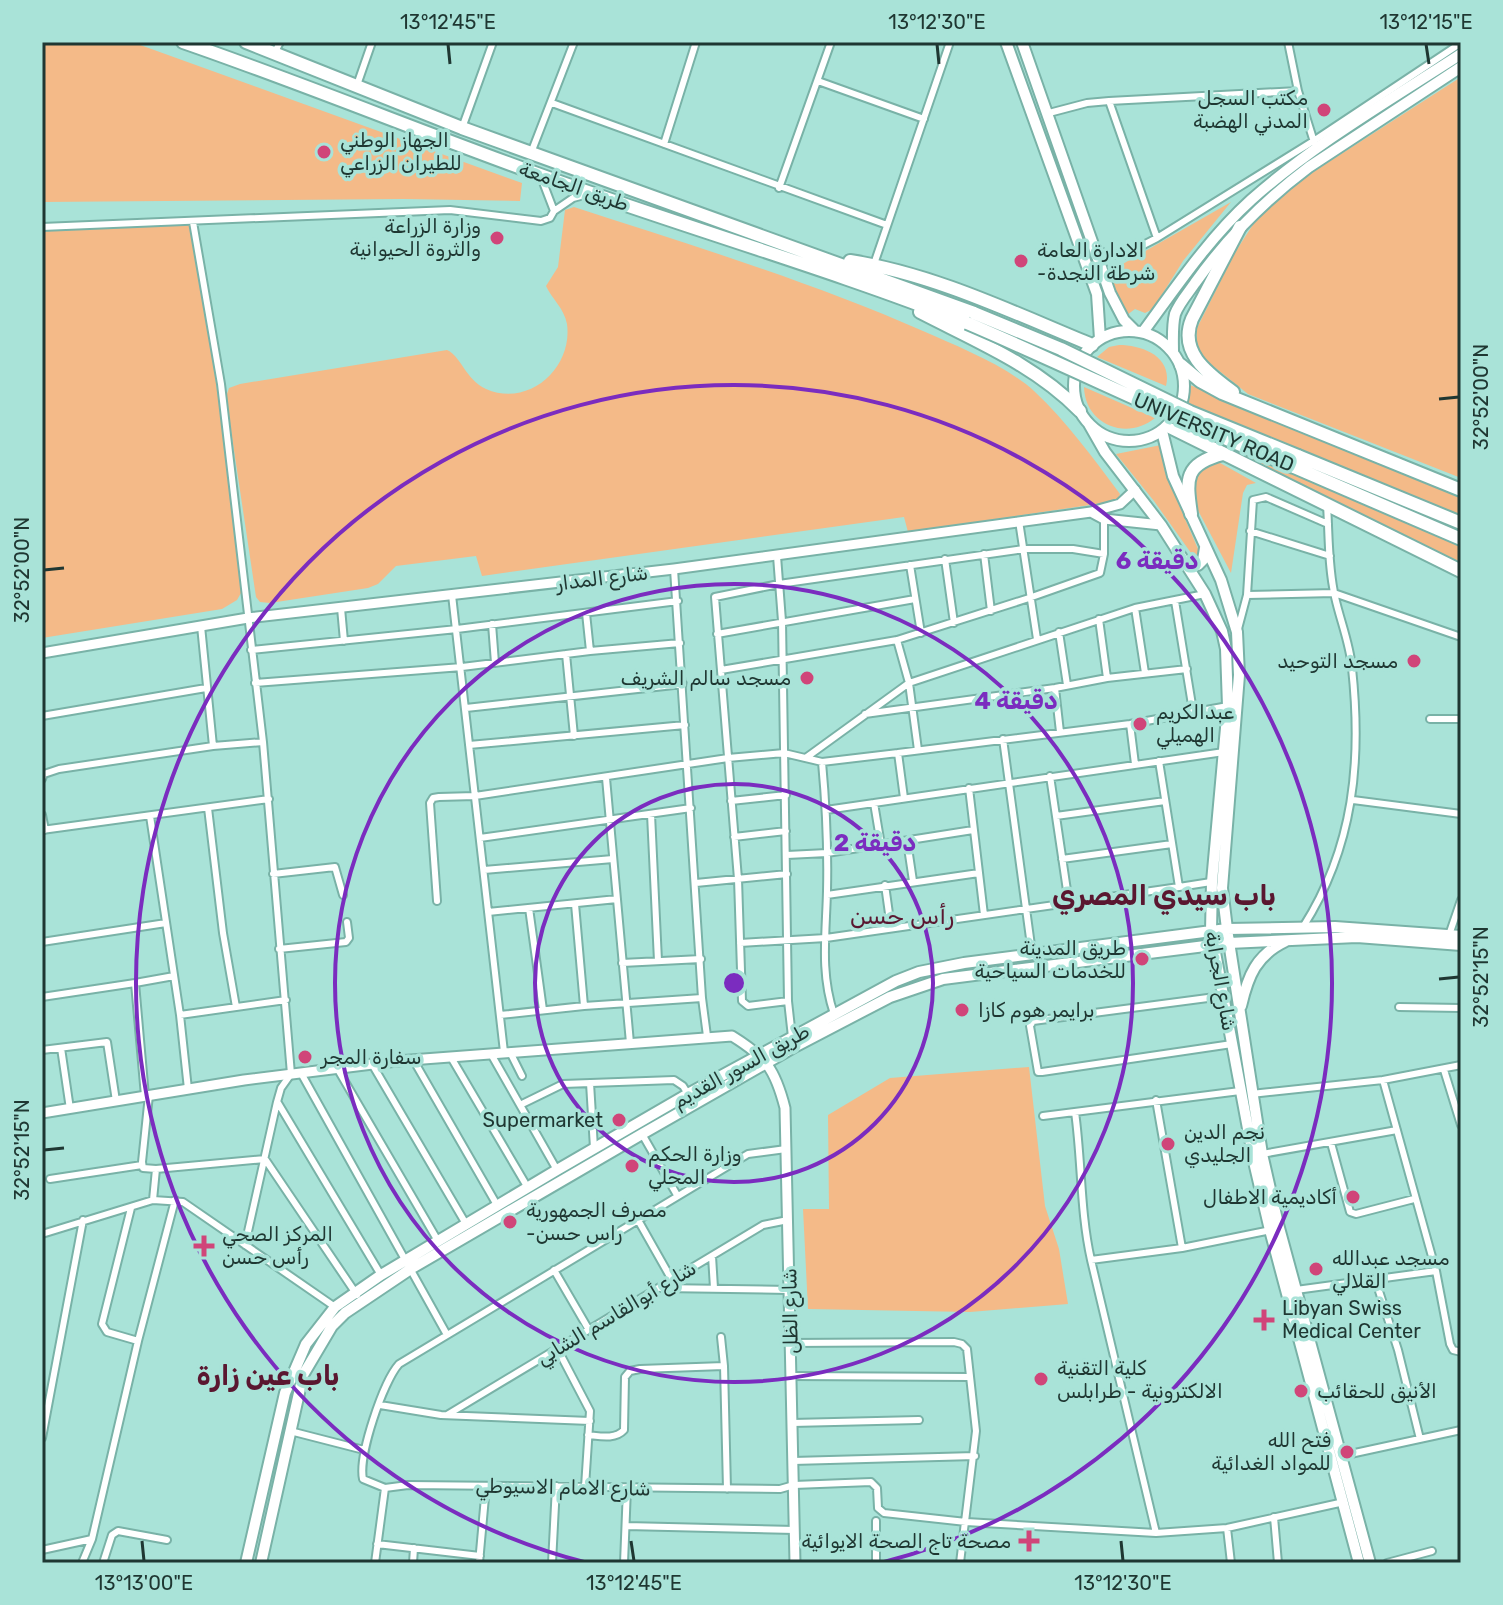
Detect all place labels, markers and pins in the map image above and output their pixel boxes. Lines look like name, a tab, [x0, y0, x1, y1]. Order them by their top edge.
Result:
place label: مكتب السجل المدني الهضبة	[1193, 86, 1308, 136]
marker: مكتب السجل المدني الهضبة	[1315, 101, 1333, 119]
place label: الجهاز الوطني للطيران الزراعي	[340, 128, 462, 178]
marker: الجهاز الوطني للطيران الزراعي	[315, 143, 333, 161]
place label: وزارة الزراعة والثروة الحيوانية	[350, 214, 481, 261]
marker: وزارة الزراعة والثروة الحيوانية	[488, 229, 506, 247]
place label: الادارة العامة -شرطة النجدة	[1037, 238, 1156, 285]
marker: الادارة العامة -شرطة النجدة	[1012, 252, 1030, 270]
place label: مسجد التوحيد	[1277, 649, 1398, 673]
marker: مسجد التوحيد	[1405, 652, 1423, 670]
place label: مسجد سالم الشريف	[621, 666, 791, 691]
marker: مسجد سالم الشريف	[798, 669, 816, 687]
place label: عبدالكريم الهميلي	[1156, 700, 1234, 750]
marker: عبدالكريم الهميلي	[1131, 715, 1149, 733]
place label: طريق المدينة للخدمات السياحية	[975, 936, 1126, 983]
marker: طريق المدينة للخدمات السياحية	[1133, 950, 1151, 968]
centre of rings	[720, 969, 748, 997]
place label: برايمر هوم كازا	[978, 998, 1095, 1024]
marker: برايمر هوم كازا	[953, 1001, 971, 1019]
place label: سفارة المجر	[320, 1045, 422, 1069]
marker: سفارة المجر	[296, 1048, 314, 1066]
place label: Supermarket	[483, 1108, 603, 1132]
marker: Supermarket	[610, 1111, 628, 1129]
place label: نجم الدين الجليدي	[1184, 1120, 1265, 1169]
marker: نجم الدين الجليدي	[1159, 1135, 1177, 1153]
place label: وزارة الحكم المحلي	[648, 1142, 741, 1192]
marker: وزارة الحكم المحلي	[623, 1157, 641, 1175]
place label: أكاديمية الاطفال	[1203, 1185, 1337, 1209]
marker: أكاديمية الاطفال	[1344, 1188, 1362, 1206]
place label: مصرف الجمهورية -راس حسن	[526, 1198, 666, 1245]
marker: مصرف الجمهورية -راس حسن	[501, 1213, 519, 1231]
place label: المركز الصحي رأس حسن	[222, 1222, 333, 1269]
marker: المركز الصحي رأس حسن	[193, 1235, 215, 1257]
place label: مسجد عبدالله القلالي	[1332, 1246, 1450, 1296]
marker: مسجد عبدالله القلالي	[1307, 1260, 1325, 1278]
place label: Libyan Swiss Medical Center	[1282, 1296, 1421, 1343]
marker: Libyan Swiss Medical Center	[1253, 1309, 1275, 1331]
place label: كلية التقنية الالكترونية - طرابلس	[1057, 1356, 1223, 1403]
marker: كلية التقنية الالكترونية - طرابلس	[1032, 1370, 1050, 1388]
place label: الأنيق للحقائب	[1317, 1379, 1437, 1403]
marker: الأنيق للحقائب	[1292, 1382, 1310, 1400]
place label: فتح الله للمواد الغدائية	[1211, 1428, 1331, 1475]
marker: فتح الله للمواد الغدائية	[1338, 1443, 1356, 1461]
place label: مصحة تاج الصحة الايوائية	[801, 1529, 1011, 1555]
marker: مصحة تاج الصحة الايوائية	[1018, 1530, 1040, 1552]

